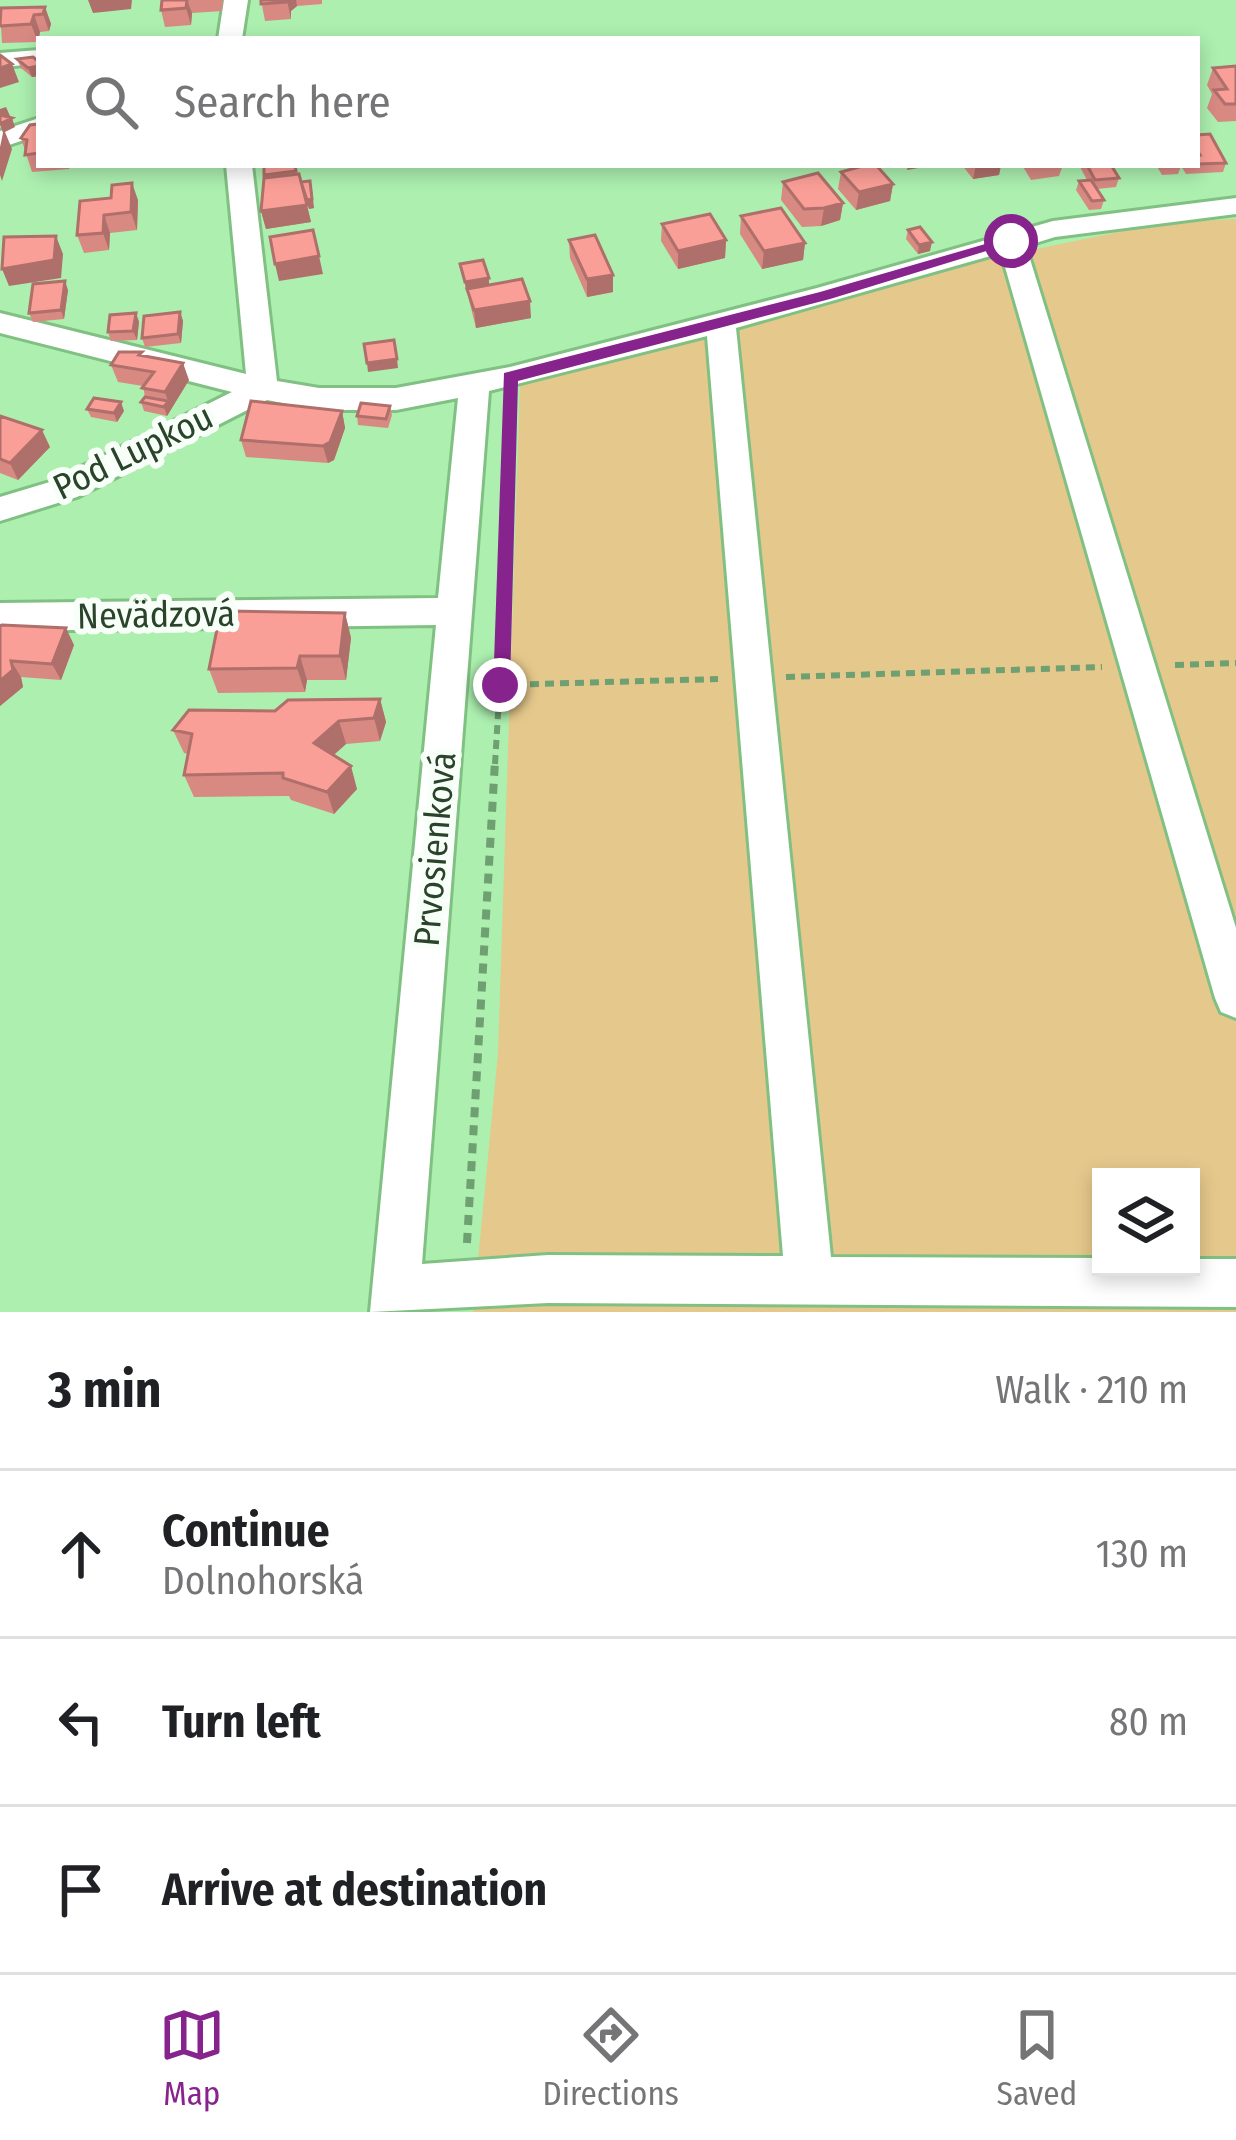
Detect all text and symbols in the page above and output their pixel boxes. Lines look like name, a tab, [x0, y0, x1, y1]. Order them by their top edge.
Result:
search box	[36, 36, 1200, 168]
icon: search	[78, 69, 144, 135]
text: Search here	[174, 75, 391, 129]
route start	[984, 214, 1038, 268]
street label: Pod Lupkou	[46, 395, 220, 509]
street label: Nevädzová	[77, 592, 235, 638]
route end	[473, 658, 527, 712]
street label: Prvosienková	[405, 750, 465, 948]
map controls	[1092, 1168, 1200, 1276]
button: layers	[1092, 1168, 1200, 1276]
text: 3 min	[48, 1359, 162, 1421]
text: Walk · 210 m	[995, 1367, 1188, 1413]
text: Continue	[162, 1504, 330, 1558]
icon: ahead	[48, 1521, 114, 1587]
text: 130 m	[1096, 1531, 1188, 1577]
text: Dolnohorská	[162, 1558, 364, 1604]
icon: left	[48, 1689, 114, 1755]
text: Turn left	[162, 1695, 321, 1749]
text: 80 m	[1109, 1699, 1188, 1745]
icon: arrive	[48, 1857, 114, 1923]
text: Arrive at destination	[162, 1863, 547, 1917]
tab: Map	[159, 2002, 225, 2114]
tab: Directions	[542, 2002, 679, 2114]
tab: Saved	[997, 2002, 1077, 2114]

